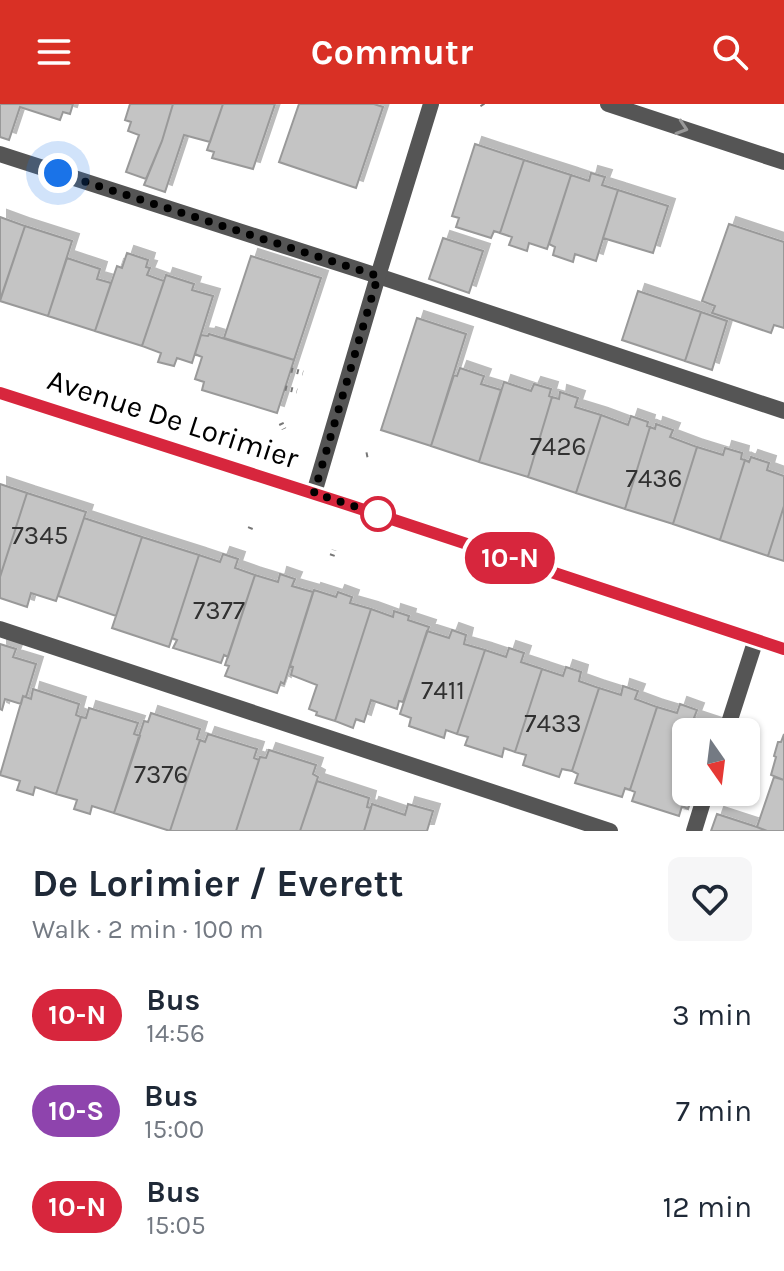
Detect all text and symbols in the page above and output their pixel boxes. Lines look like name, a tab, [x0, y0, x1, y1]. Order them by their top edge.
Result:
icon: menu	[32, 30, 76, 74]
icon: search	[708, 30, 752, 74]
text: Commutr	[311, 31, 473, 73]
one-way arrow	[674, 119, 688, 135]
your location	[38, 153, 78, 193]
street label: Avenue De Lorimier	[43, 361, 303, 477]
house number: 7426	[530, 431, 586, 462]
house number: 7436	[626, 463, 682, 494]
unlabelled marker	[361, 497, 395, 531]
house number: 7345	[12, 520, 68, 551]
line badge: 10-N	[454, 532, 566, 584]
text: 10-N	[481, 541, 539, 574]
house number: 7377	[193, 595, 245, 626]
house number: 7411	[421, 675, 465, 706]
house number: 7433	[524, 708, 582, 739]
north arrow	[672, 718, 760, 806]
map controls	[672, 718, 760, 806]
house number: 7376	[134, 759, 188, 790]
button: heart	[668, 857, 752, 941]
text: De Lorimier / Everett	[32, 861, 403, 906]
text: Walk · 2 min · 100 m	[32, 914, 264, 945]
text: Bus	[146, 982, 200, 1018]
text: 3 min	[672, 997, 752, 1033]
text: 10-N	[48, 998, 106, 1031]
text: 14:56	[146, 1018, 205, 1049]
text: Bus	[144, 1078, 198, 1114]
text: 7 min	[676, 1093, 752, 1129]
text: 10-S	[48, 1094, 104, 1127]
text: 15:00	[144, 1114, 204, 1145]
text: Bus	[146, 1174, 200, 1210]
text: 12 min	[662, 1189, 752, 1225]
text: 10-N	[48, 1190, 106, 1223]
text: 15:05	[146, 1210, 206, 1241]

